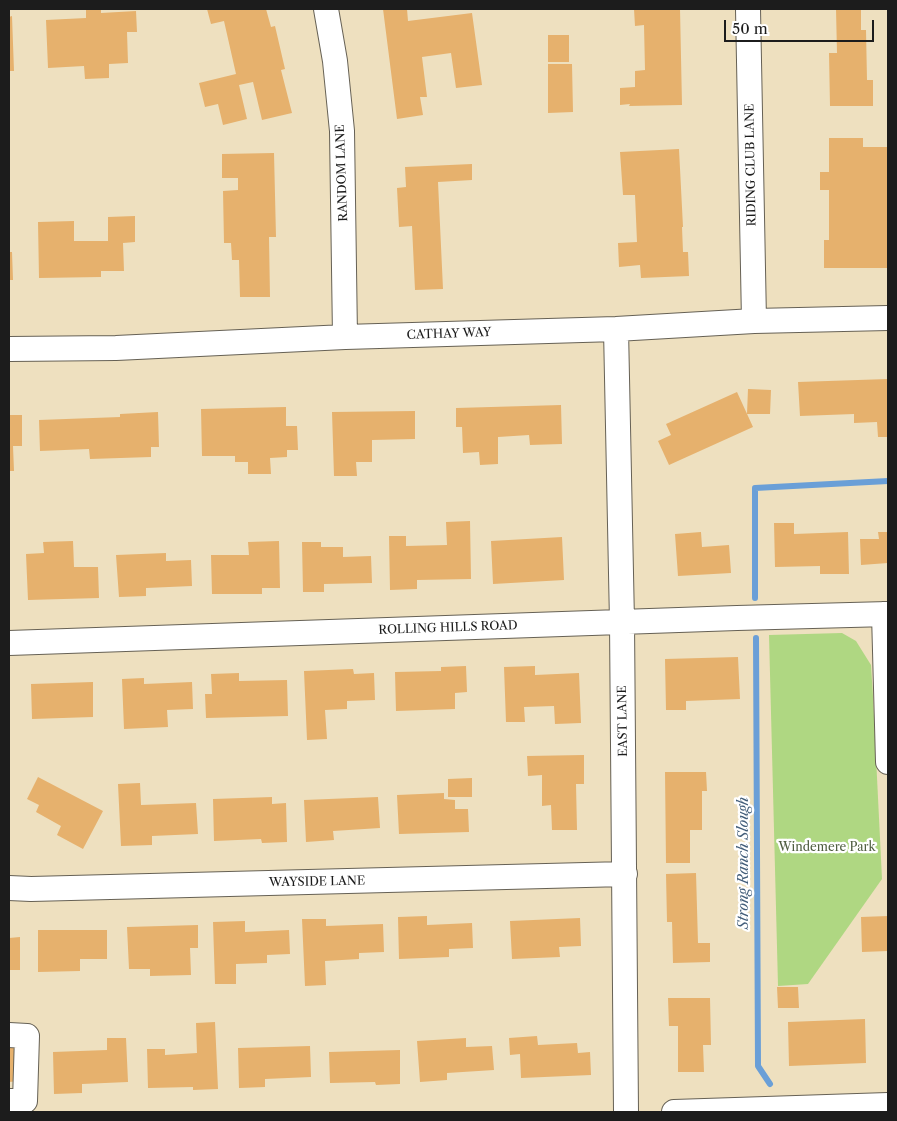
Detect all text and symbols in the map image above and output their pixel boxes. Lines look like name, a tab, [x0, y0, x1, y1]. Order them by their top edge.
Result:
scale bar	[727, 10, 877, 42]
text: 50 m	[732, 19, 768, 38]
street label: RIDING CLUB LANE	[743, 103, 759, 227]
street label: RANDOM LANE	[333, 124, 351, 222]
street label: CATHAY WAY	[406, 325, 492, 343]
street label: ROLLING HILLS ROAD	[378, 618, 518, 638]
street label: EAST LANE	[615, 685, 631, 757]
water label: Strong Ranch Slough	[736, 797, 752, 929]
park label: Windemere Park	[778, 841, 876, 855]
street label: WAYSIDE LANE	[269, 874, 365, 890]

